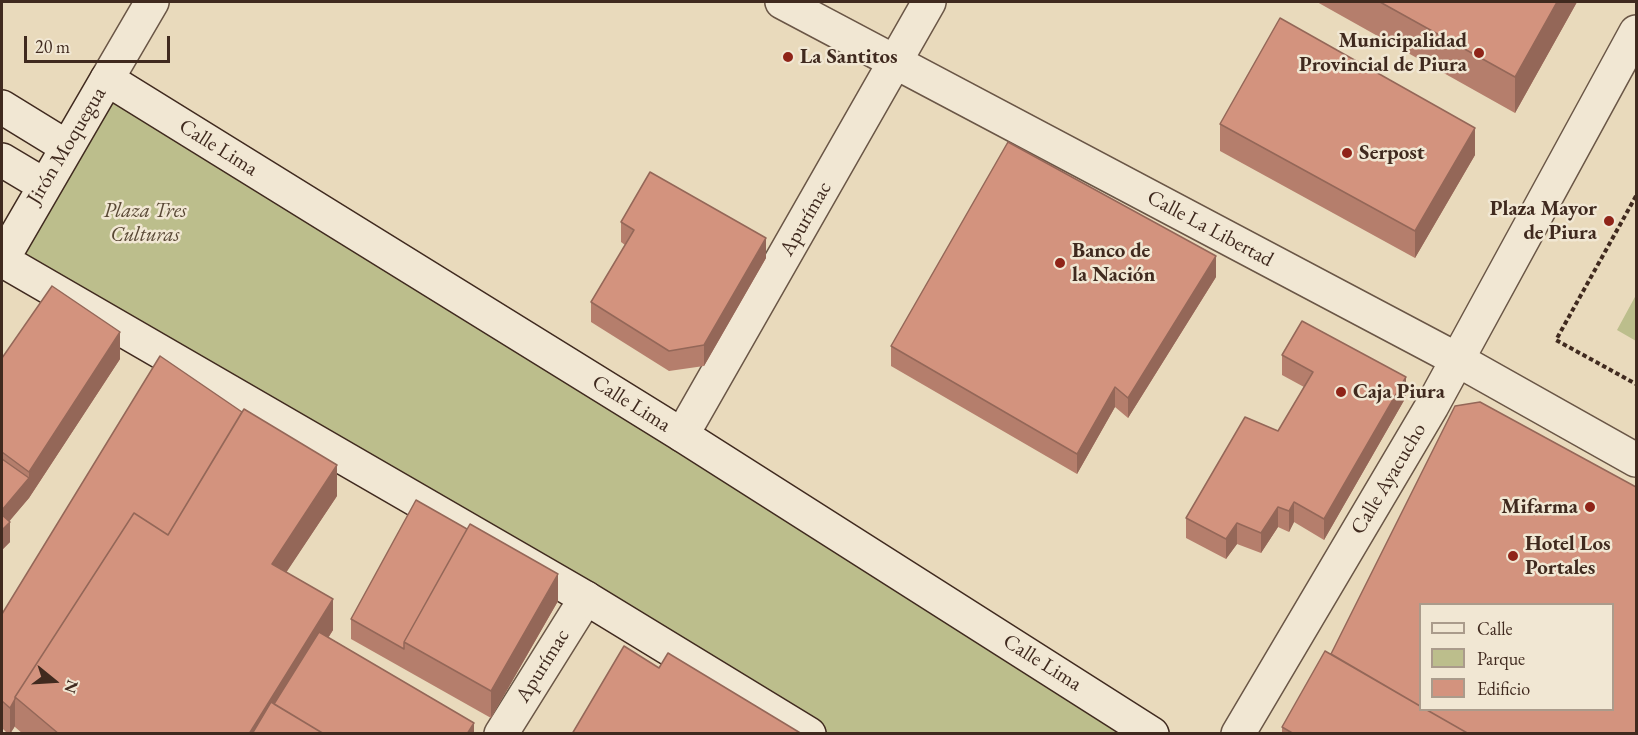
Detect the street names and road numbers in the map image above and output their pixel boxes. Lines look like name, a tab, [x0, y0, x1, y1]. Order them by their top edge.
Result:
street label: Jirón Moquegua	[22, 83, 112, 209]
street label: Calle Lima	[174, 114, 262, 182]
street label: Apurímac	[775, 177, 837, 261]
street label: Calle La Libertad	[1142, 185, 1278, 273]
street label: Calle Lima	[587, 370, 675, 438]
street label: Calle Ayacucho	[1346, 419, 1432, 539]
street label: Apurímac	[511, 625, 575, 707]
street label: Calle Lima	[998, 629, 1086, 697]

